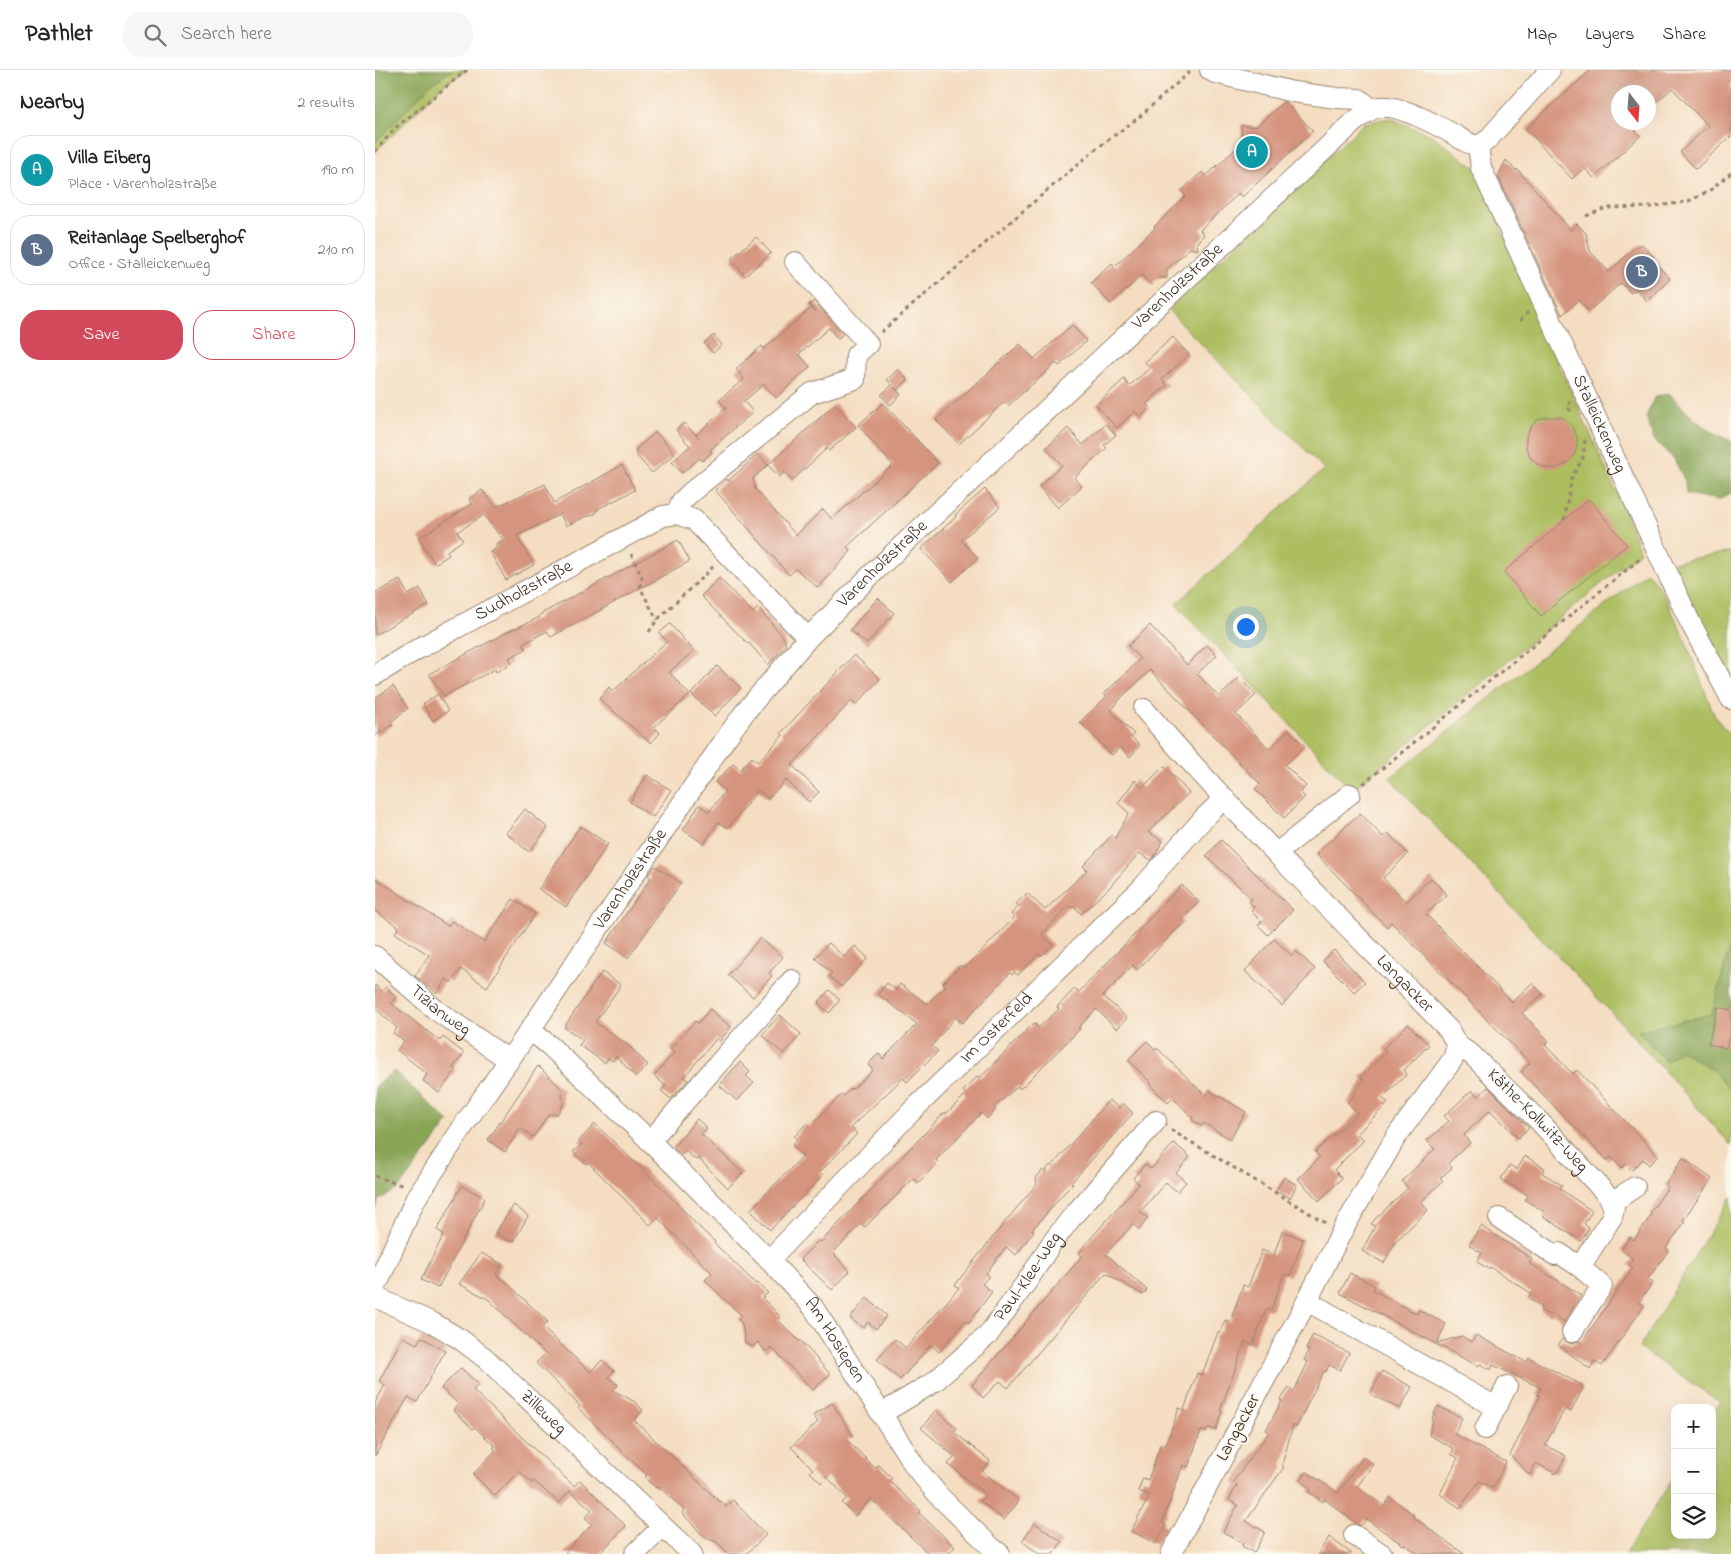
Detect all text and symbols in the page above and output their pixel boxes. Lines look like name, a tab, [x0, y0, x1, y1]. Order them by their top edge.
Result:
search box	[123, 12, 473, 57]
text: Pathlet	[25, 17, 93, 52]
icon: search	[141, 21, 169, 49]
text: Search here	[181, 21, 272, 48]
text: Map	[1527, 22, 1557, 48]
text: Layers	[1585, 22, 1635, 48]
text: Share	[1663, 22, 1706, 48]
north arrow	[1611, 85, 1656, 130]
text: Nearby	[20, 88, 84, 118]
text: 2 results	[297, 91, 355, 115]
pin: A	[1236, 133, 1268, 171]
text: Villa Eiberg	[68, 145, 151, 172]
text: A	[32, 158, 42, 182]
text: 190 m	[321, 158, 354, 182]
text: Place · Varenholzstraße	[68, 172, 217, 196]
text: Reitanlage Spelberghof	[68, 225, 246, 252]
street label: Varenholzstraße	[1126, 237, 1230, 337]
text: B	[32, 238, 42, 262]
text: 210 m	[318, 238, 354, 262]
text: Office · Stalleickenweg	[68, 252, 210, 276]
pin: B	[1626, 253, 1658, 291]
button: Save	[20, 310, 183, 360]
button: Share	[193, 310, 355, 360]
street label: Stalleickenweg	[1565, 371, 1633, 478]
street label: Varenholzstraße	[831, 514, 935, 615]
street label: Sudholzstraße	[470, 554, 579, 629]
your location	[1233, 614, 1259, 640]
street label: Varenholzstraße	[587, 823, 675, 936]
street label: Langacker	[1370, 949, 1439, 1020]
street label: Tizianweg	[403, 979, 475, 1044]
street label: Im Osterfeld	[955, 987, 1040, 1070]
street label: Käthe-Kollwitz-Weg	[1480, 1063, 1594, 1180]
street label: Paul-Klee-Weg	[988, 1227, 1069, 1328]
street label: Am Hosiepen	[798, 1292, 871, 1388]
street label: Zilleweg	[514, 1384, 572, 1442]
street label: Langacker	[1210, 1389, 1269, 1467]
map controls	[1671, 1404, 1716, 1539]
button: +	[1671, 1404, 1716, 1449]
button: −	[1671, 1449, 1716, 1494]
button: layers	[1671, 1494, 1716, 1539]

